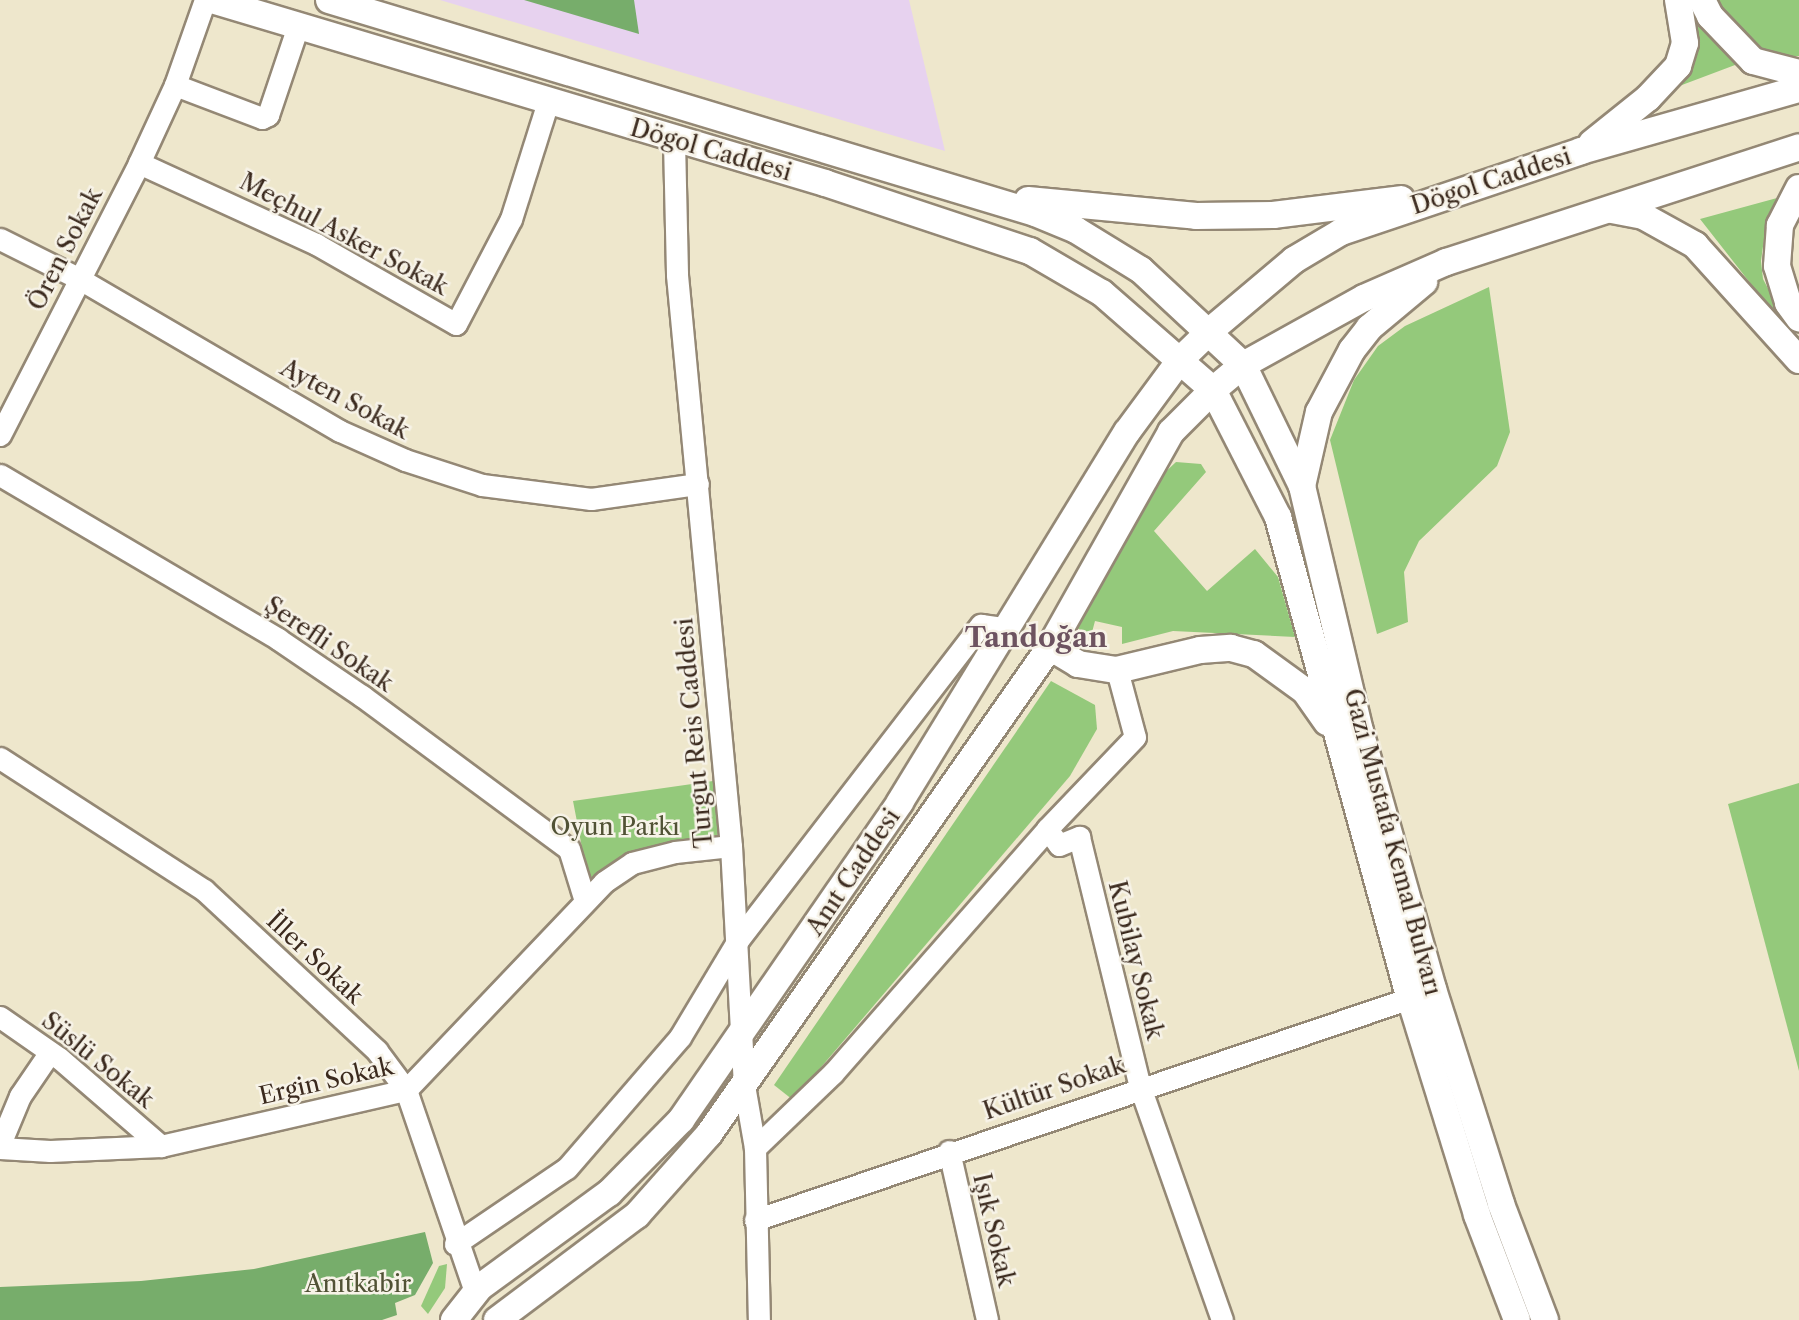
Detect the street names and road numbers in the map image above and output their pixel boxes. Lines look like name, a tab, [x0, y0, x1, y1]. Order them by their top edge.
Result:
street label: Dögol Caddesi	[627, 113, 795, 187]
street label: Dögol Caddesi	[1407, 142, 1575, 220]
street label: Meçhul Asker Sokak	[234, 166, 454, 302]
street label: Ören Sokak	[22, 183, 108, 315]
street label: Ayten Sokak	[276, 353, 414, 445]
street label: Şerefli Sokak	[259, 590, 399, 698]
street label: Turgut Reis Caddesi	[670, 617, 718, 849]
street label: Gazi Mustafa Kemal Bulvarı	[1338, 685, 1448, 999]
street label: Anıt Caddesi	[800, 803, 906, 941]
street label: Kubilay Sokak	[1102, 877, 1170, 1043]
street label: İller Sokak	[260, 906, 370, 1010]
street label: Süslü Sokak	[36, 1006, 160, 1114]
street label: Kültür Sokak	[979, 1050, 1129, 1126]
street label: Ergin Sokak	[256, 1052, 396, 1110]
street label: Işık Sokak	[967, 1170, 1021, 1290]

